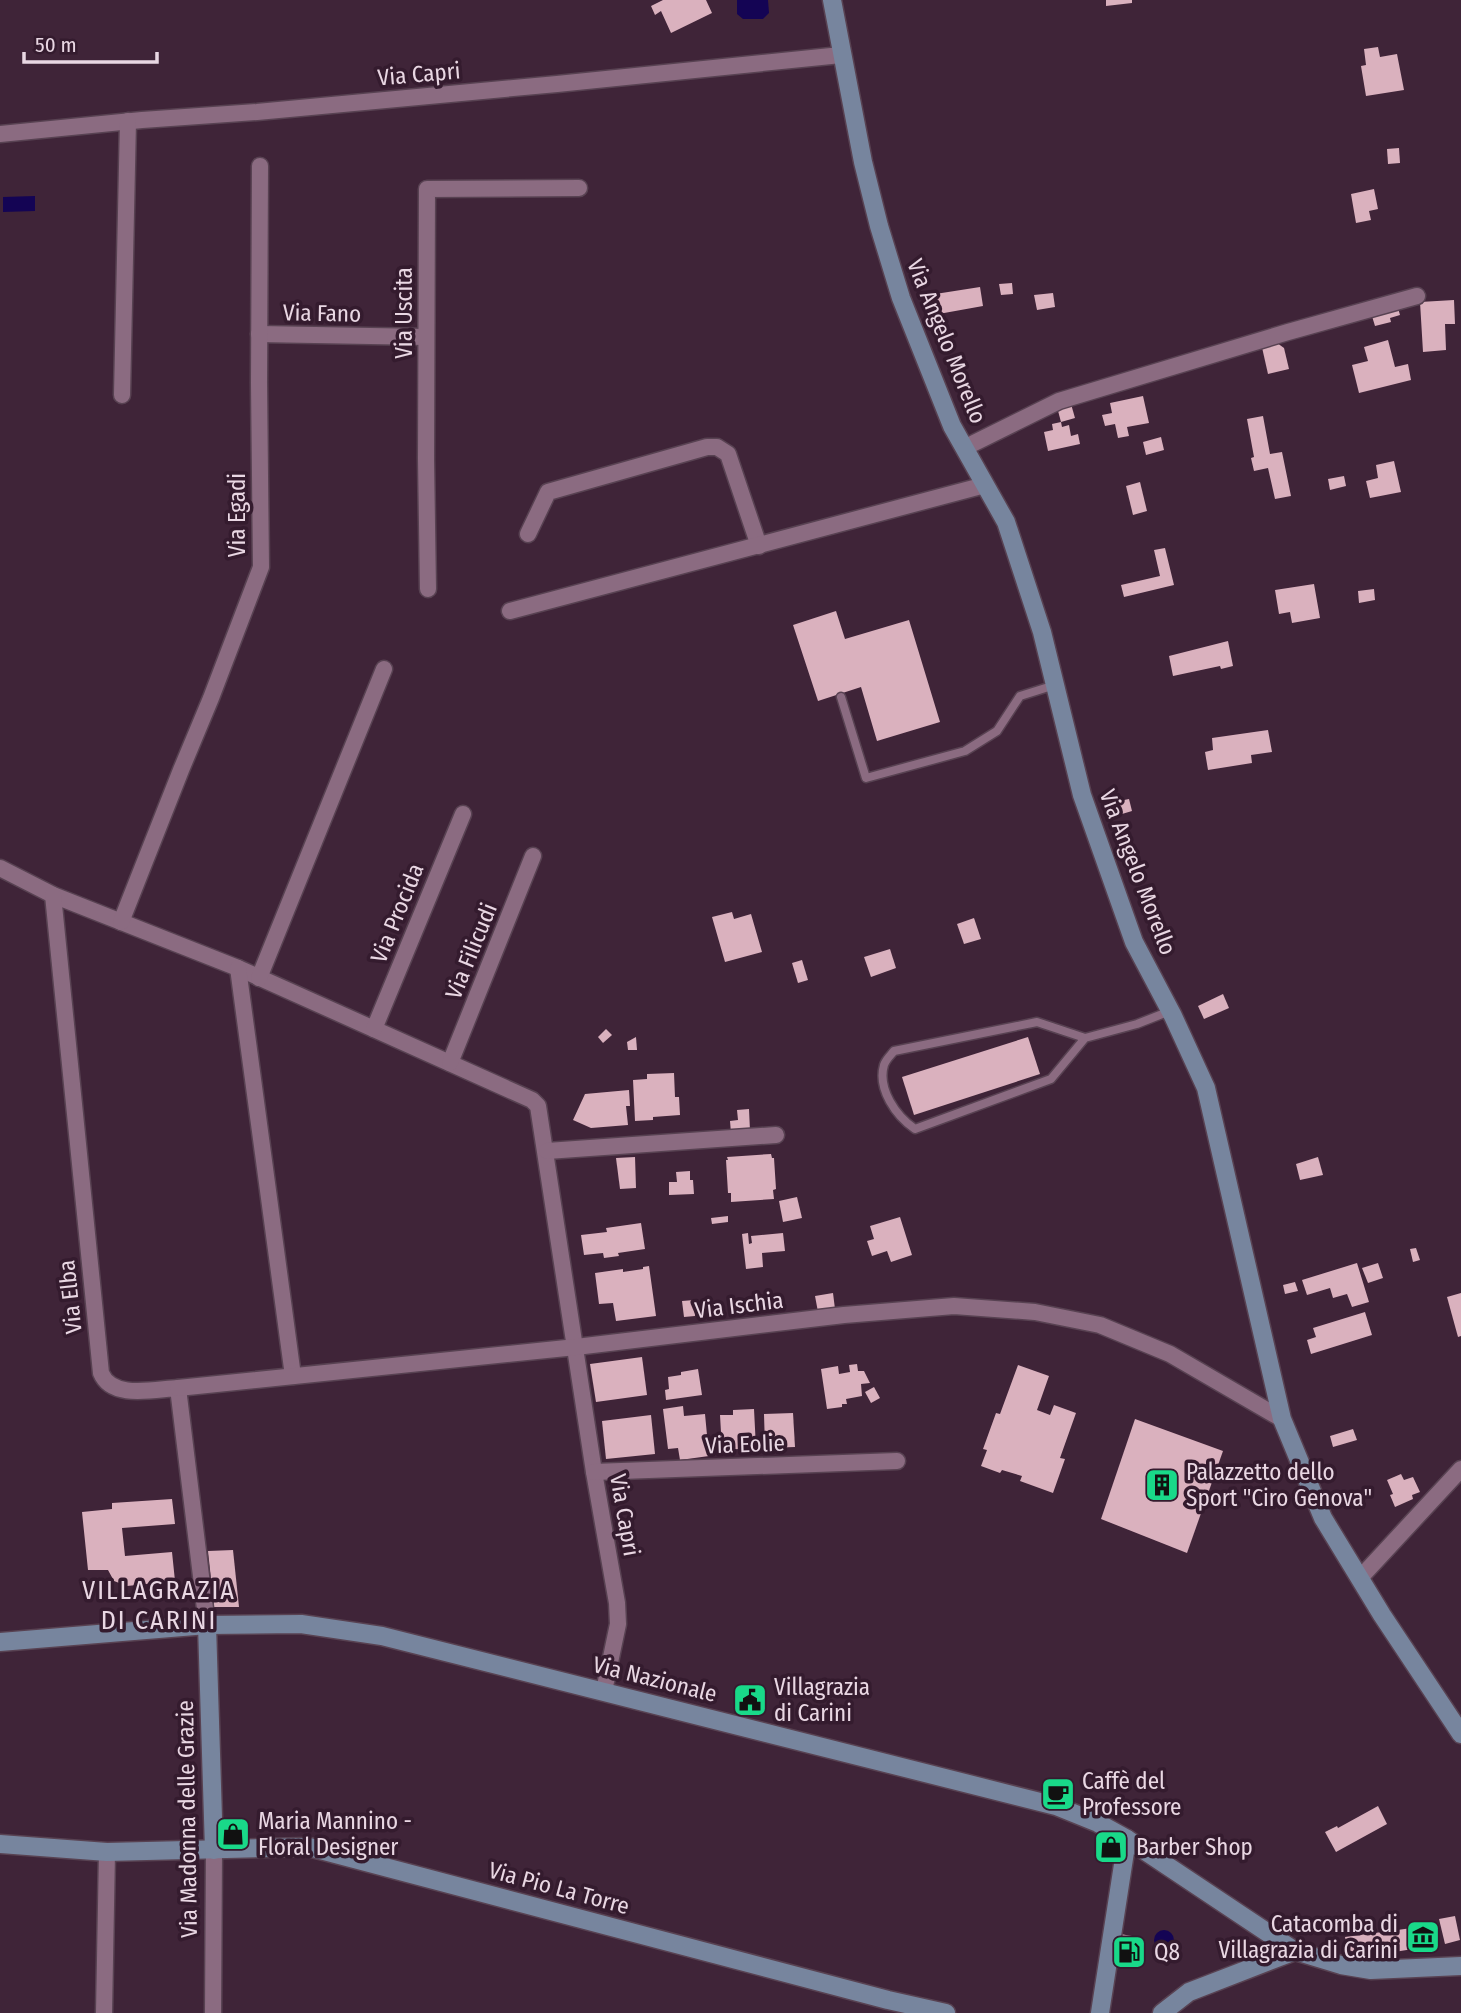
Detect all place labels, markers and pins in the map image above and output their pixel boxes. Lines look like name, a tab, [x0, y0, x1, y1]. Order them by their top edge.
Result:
place label: Palazzetto dello Sport "Ciro Genova"	[1186, 1458, 1372, 1512]
building icon: Palazzetto dello Sport "Ciro Genova"	[1143, 1466, 1181, 1504]
place label: Villagrazia di Carini	[774, 1673, 870, 1727]
public building icon: Villagrazia di Carini	[731, 1681, 769, 1719]
place label: Caffè del Professore	[1082, 1767, 1181, 1821]
cafe icon: Caffè del Professore	[1039, 1775, 1077, 1813]
place label: Maria Mannino - Floral Designer	[258, 1807, 412, 1861]
shop icon: Maria Mannino - Floral Designer	[214, 1815, 252, 1853]
shop icon: Barber Shop	[1092, 1828, 1130, 1866]
place label: Barber Shop	[1136, 1833, 1253, 1861]
place label: Catacomba di Villagrazia di Carini	[1218, 1910, 1398, 1964]
museum icon: Catacomba di Villagrazia di Carini	[1404, 1918, 1442, 1956]
fuel station icon: Q8	[1110, 1933, 1148, 1971]
place label: Q8	[1154, 1938, 1180, 1966]

